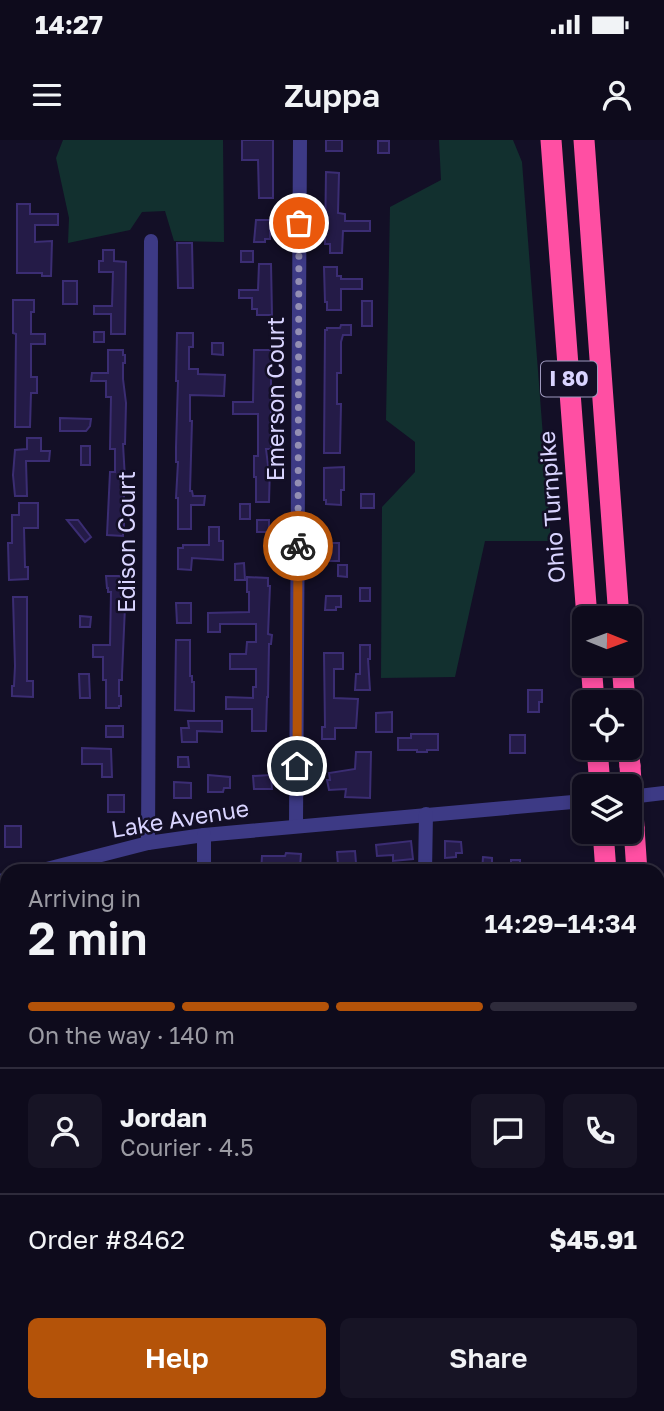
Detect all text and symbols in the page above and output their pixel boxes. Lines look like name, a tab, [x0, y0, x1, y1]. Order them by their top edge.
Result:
text: 14:27	[35, 9, 103, 40]
icon: menu	[28, 76, 66, 114]
text: Zuppa	[284, 76, 380, 114]
icon: person	[598, 76, 636, 114]
pin	[269, 193, 329, 253]
icon: bag	[280, 204, 318, 242]
street label: Emerson Court	[261, 317, 289, 481]
road number: I 80	[541, 362, 597, 396]
street label: Ohio Turnpike	[532, 430, 570, 584]
street label: Edison Court	[112, 471, 140, 613]
courier	[263, 511, 333, 581]
icon: bike	[279, 527, 317, 565]
north arrow	[572, 606, 642, 676]
map controls	[572, 606, 642, 844]
button: locate	[572, 690, 642, 760]
pin	[267, 736, 327, 796]
icon: home	[278, 747, 316, 785]
button: layers	[572, 774, 642, 844]
street label: Lake Avenue	[109, 793, 251, 843]
text: Arriving in	[28, 884, 141, 912]
text: 14:29–14:34	[484, 908, 637, 939]
text: 2 min	[28, 910, 148, 965]
text: On the way · 140 m	[28, 1021, 235, 1049]
button: person	[28, 1094, 102, 1168]
button: chat	[471, 1094, 545, 1168]
button: phone	[563, 1094, 637, 1168]
text: Jordan	[120, 1102, 207, 1133]
text: Courier · 4.5	[120, 1133, 253, 1161]
text: Order #8462	[28, 1224, 185, 1255]
text: $45.91	[549, 1224, 637, 1255]
button: Help	[28, 1318, 326, 1398]
button: Share	[340, 1318, 637, 1398]

